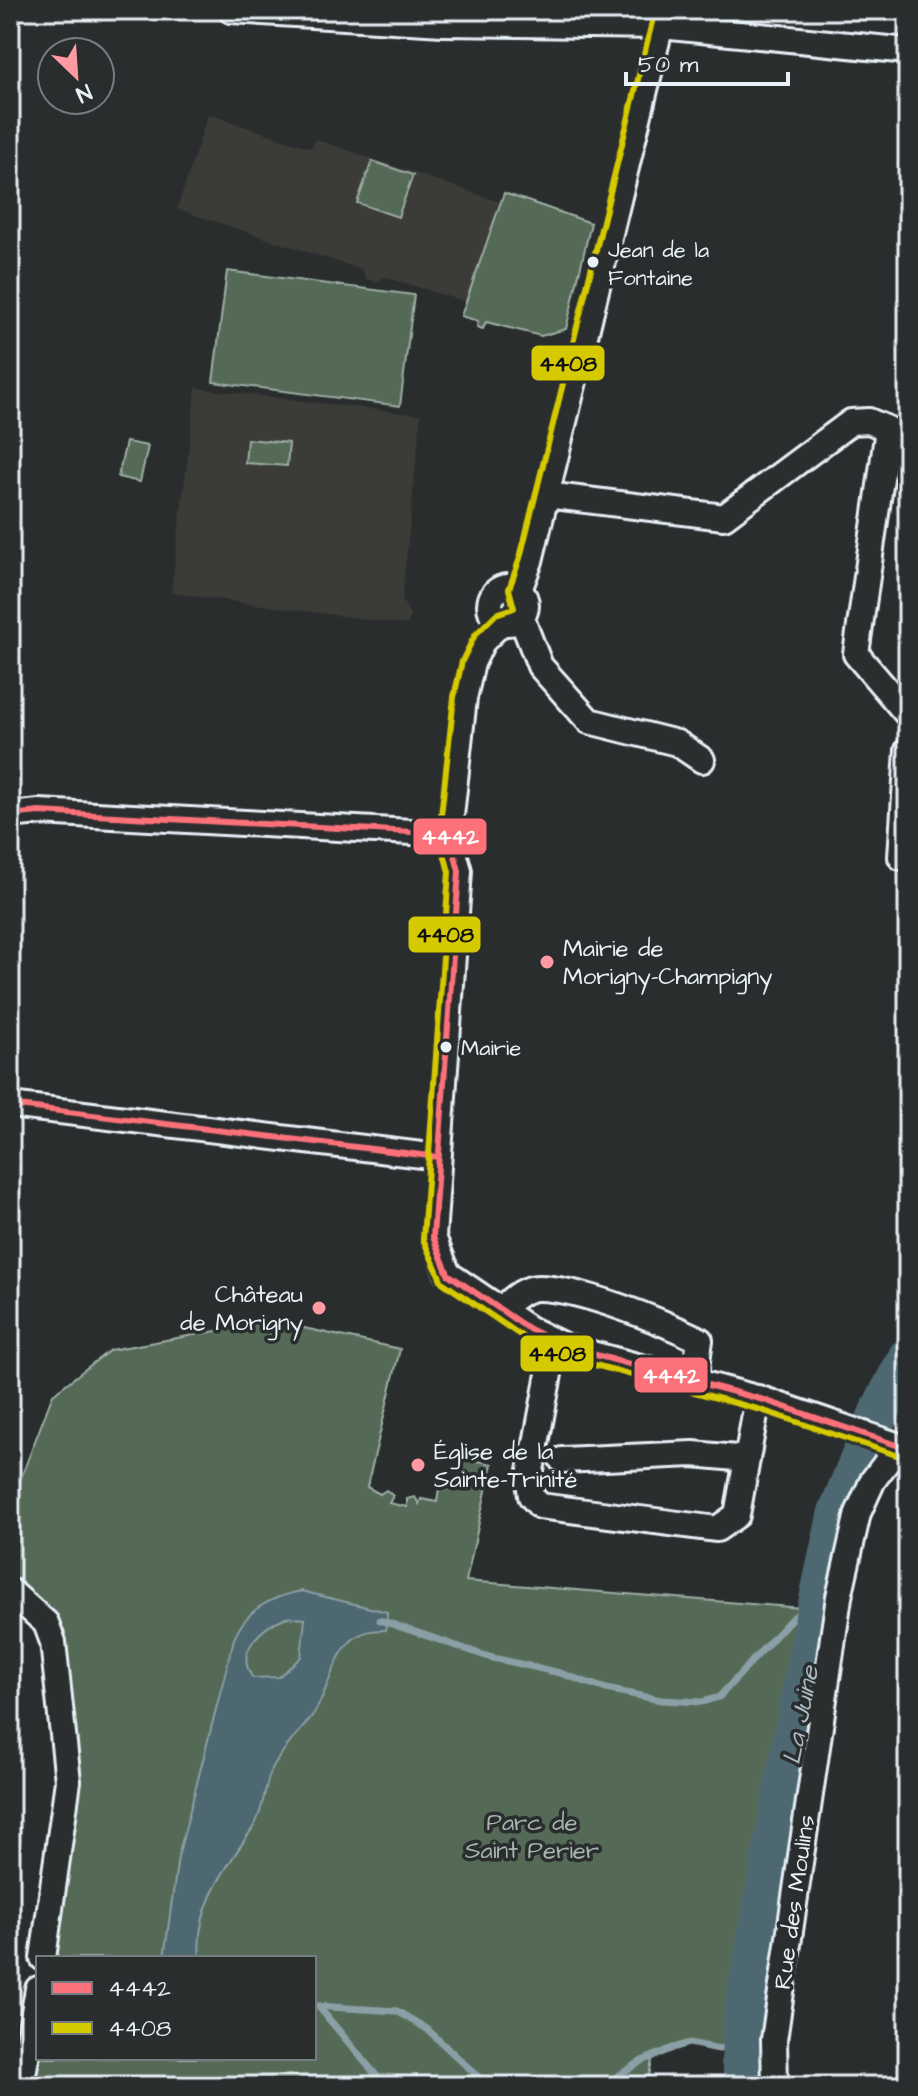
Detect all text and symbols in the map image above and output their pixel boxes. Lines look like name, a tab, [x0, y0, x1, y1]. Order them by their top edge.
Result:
north arrow	[36, 36, 116, 116]
scale bar	[626, 36, 788, 86]
text: 50 m	[638, 48, 699, 82]
text: N	[71, 76, 97, 110]
place label: Jean de la Fontaine	[608, 235, 709, 294]
marker: Jean de la Fontaine	[585, 254, 601, 270]
line badge: 4408	[530, 344, 606, 382]
text: 4408	[539, 349, 598, 380]
line badge: 4442	[412, 817, 488, 856]
text: 4442	[421, 822, 479, 853]
line badge: 4408	[407, 915, 482, 954]
text: 4408	[416, 920, 475, 951]
place label: Mairie de Morigny-Champigny	[563, 932, 773, 995]
marker: Mairie de Morigny-Champigny	[538, 953, 556, 971]
place label: Mairie	[461, 1033, 521, 1064]
marker: Mairie	[438, 1039, 454, 1055]
place label: Château de Morigny	[180, 1278, 303, 1341]
marker: Château de Morigny	[310, 1299, 328, 1317]
line badge: 4408	[519, 1334, 595, 1373]
text: 4408	[528, 1339, 587, 1370]
line badge: 4442	[633, 1356, 709, 1394]
text: 4442	[642, 1361, 700, 1392]
place label: Église de la Sainte-Trinité	[434, 1435, 578, 1497]
marker: Église de la Sainte-Trinité	[409, 1456, 427, 1474]
water label: La Juine	[774, 1661, 829, 1768]
park label: Parc de Saint Perier	[465, 1806, 599, 1868]
street label: Rue des Moulins	[766, 1813, 824, 1992]
legend	[36, 1956, 316, 2060]
text: 4442	[108, 1972, 171, 2006]
text: 4408	[108, 2012, 171, 2046]

